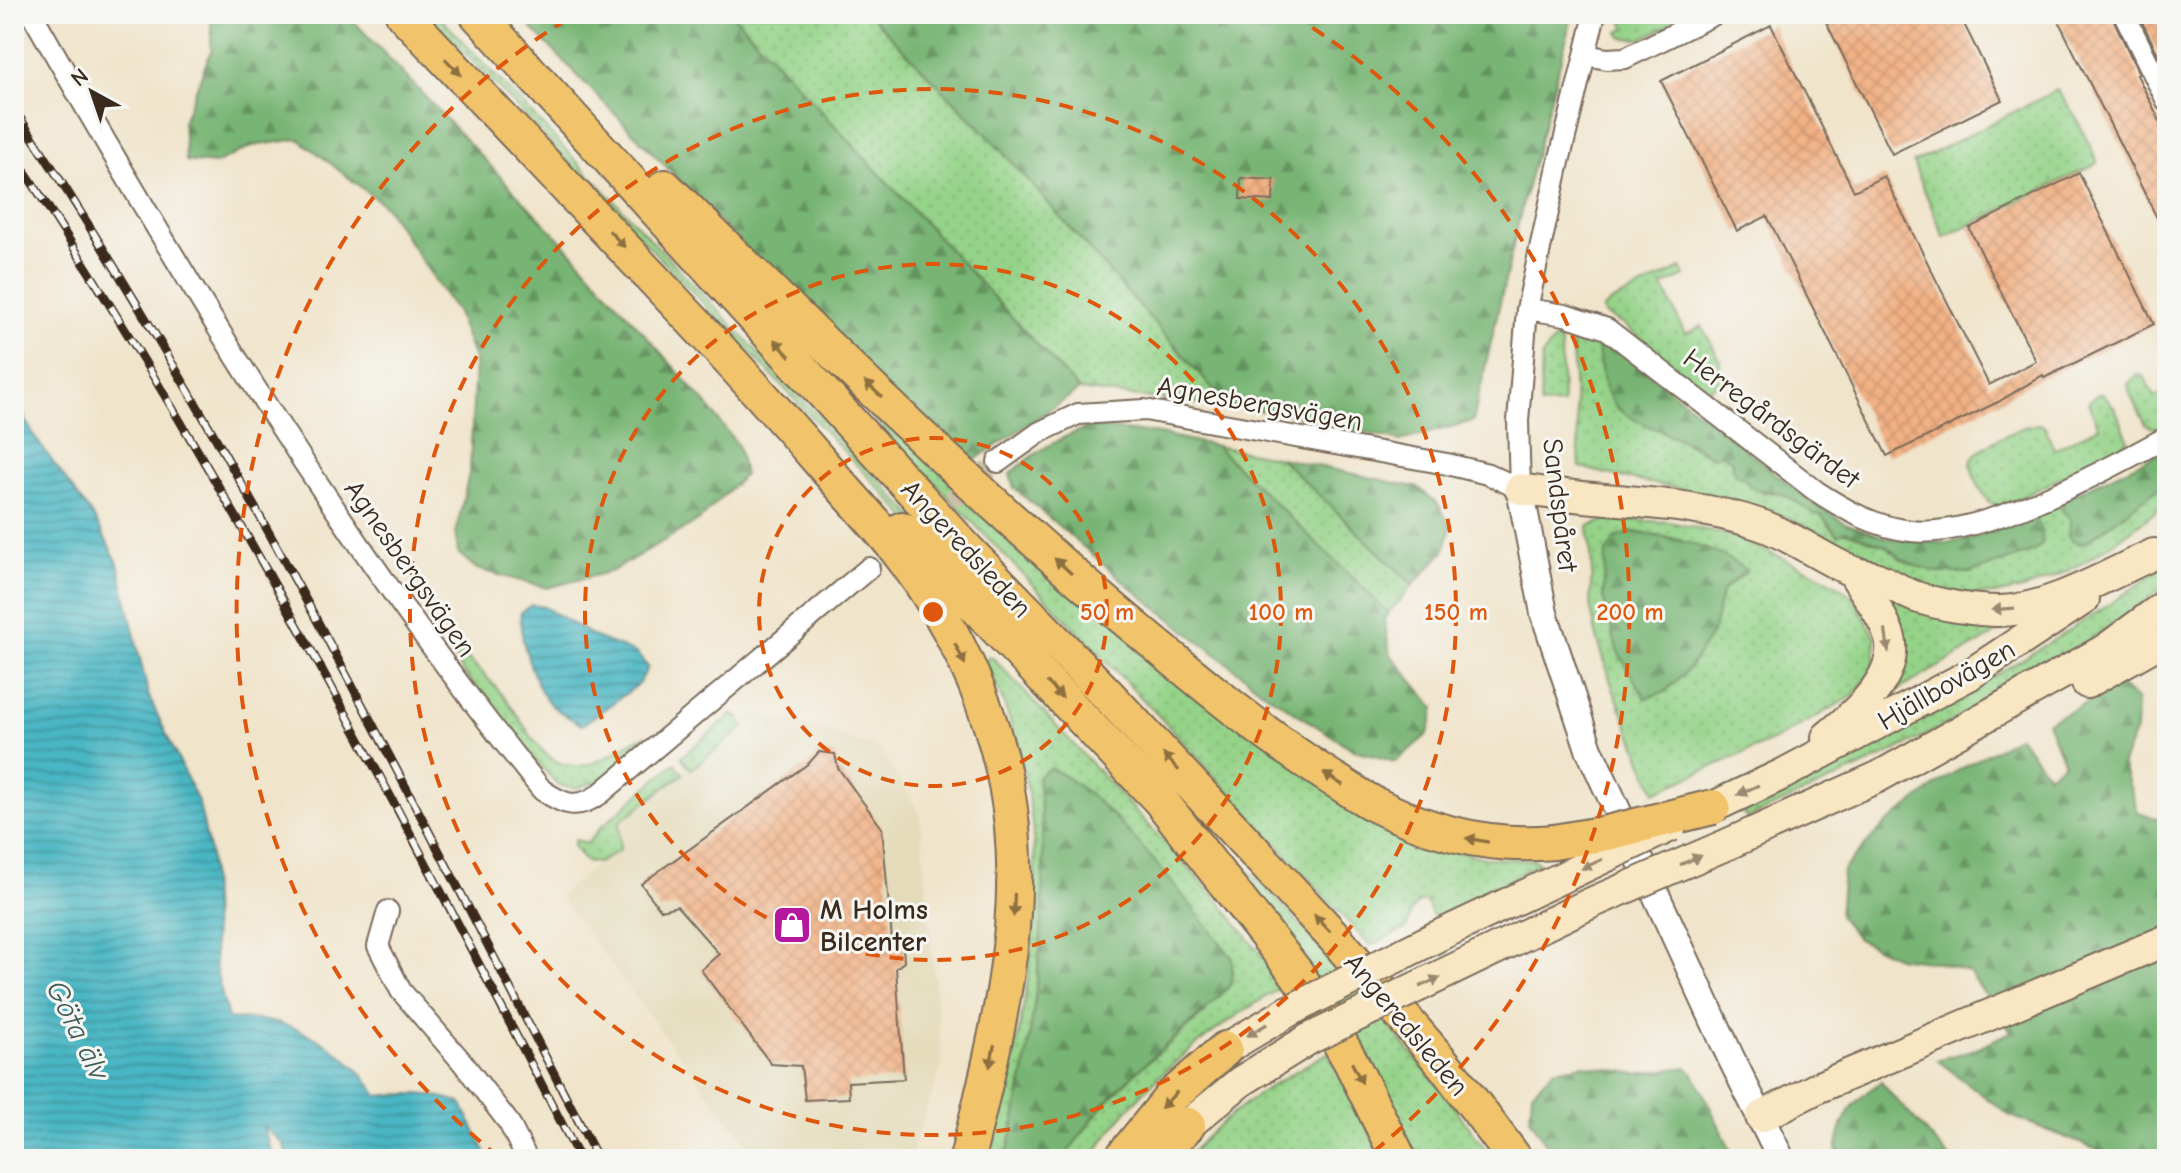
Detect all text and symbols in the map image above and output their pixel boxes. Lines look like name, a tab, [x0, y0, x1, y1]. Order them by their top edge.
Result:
north arrow	[52, 52, 132, 132]
one-way arrow	[443, 57, 461, 76]
text: N	[66, 63, 94, 92]
one-way arrow	[607, 230, 625, 249]
one-way arrow	[774, 338, 792, 357]
street label: Herregårdsgärdet	[1677, 342, 1867, 496]
street label: Agnesbergsvägen	[1155, 370, 1365, 438]
one-way arrow	[863, 380, 882, 398]
street label: Sandspåret	[1536, 437, 1584, 574]
street label: Angeredsleden	[894, 473, 1038, 624]
street label: Agnesbergsvägen	[337, 474, 483, 663]
one-way arrow	[1053, 558, 1072, 576]
centre of rings	[919, 598, 947, 626]
text: 50 m	[1080, 598, 1134, 626]
text: 100 m	[1249, 598, 1313, 626]
text: 150 m	[1424, 598, 1488, 626]
text: 200 m	[1596, 598, 1664, 626]
one-way arrow	[1990, 602, 2015, 615]
one-way arrow	[1881, 629, 1894, 654]
street label: Hjällbovägen	[1872, 633, 2021, 737]
one-way arrow	[953, 643, 967, 666]
one-way arrow	[1046, 680, 1064, 699]
one-way arrow	[1162, 753, 1180, 772]
one-way arrow	[1322, 772, 1344, 786]
one-way arrow	[1737, 783, 1760, 797]
one-way arrow	[1464, 833, 1489, 845]
one-way arrow	[1679, 853, 1703, 866]
one-way arrow	[1580, 857, 1603, 871]
one-way arrow	[1007, 893, 1020, 918]
place label: M Holms Bilcenter	[820, 894, 928, 958]
shop icon: M Holms Bilcenter	[771, 904, 813, 946]
one-way arrow	[1313, 914, 1331, 933]
street label: Angeredsleden	[1337, 947, 1475, 1102]
water label: Göta älv	[39, 975, 117, 1087]
one-way arrow	[1418, 975, 1442, 989]
one-way arrow	[1246, 1023, 1268, 1037]
one-way arrow	[985, 1044, 998, 1069]
one-way arrow	[1350, 1062, 1364, 1084]
one-way arrow	[1160, 1090, 1178, 1109]

